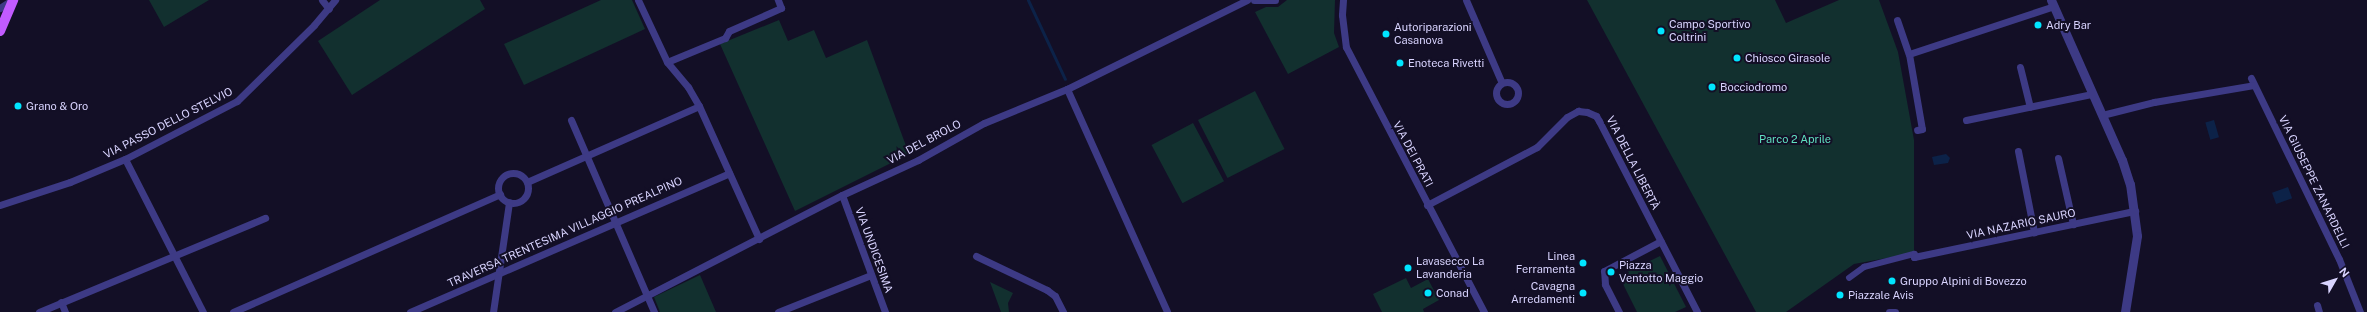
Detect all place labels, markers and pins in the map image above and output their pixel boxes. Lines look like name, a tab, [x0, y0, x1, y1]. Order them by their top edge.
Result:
place label: Campo Sportivo Coltrini	[1669, 18, 1750, 44]
place label: Adry Bar	[2046, 18, 2091, 32]
marker: Adry Bar	[2033, 20, 2043, 30]
place label: Autoriparazioni Casanova	[1394, 21, 1472, 47]
marker: Campo Sportivo Coltrini	[1656, 26, 1666, 36]
marker: Autoriparazioni Casanova	[1381, 29, 1391, 39]
place label: Chiosco Girasole	[1745, 51, 1830, 65]
marker: Chiosco Girasole	[1732, 53, 1742, 63]
place label: Enoteca Rivetti	[1408, 56, 1484, 70]
marker: Enoteca Rivetti	[1395, 58, 1405, 68]
place label: Bocciodromo	[1720, 80, 1787, 94]
marker: Bocciodromo	[1707, 82, 1717, 92]
place label: Grano & Oro	[26, 99, 88, 113]
marker: Grano & Oro	[13, 101, 23, 111]
place label: Linea Ferramenta	[1516, 250, 1575, 276]
place label: Lavasecco La Lavanderia	[1416, 255, 1484, 281]
marker: Linea Ferramenta	[1578, 258, 1588, 268]
place label: Piazza Ventotto Maggio	[1619, 259, 1703, 285]
marker: Lavasecco La Lavanderia	[1403, 263, 1413, 273]
marker: Piazza Ventotto Maggio	[1606, 267, 1616, 277]
place label: Gruppo Alpini di Bovezzo	[1900, 274, 2027, 288]
marker: Gruppo Alpini di Bovezzo	[1887, 276, 1897, 286]
place label: Cavagna Arredamenti	[1511, 280, 1575, 306]
place label: Conad	[1436, 286, 1469, 300]
marker: Conad	[1423, 288, 1433, 298]
marker: Cavagna Arredamenti	[1578, 288, 1588, 298]
place label: Piazzale Avis	[1848, 288, 1914, 302]
marker: Piazzale Avis	[1835, 290, 1845, 300]

